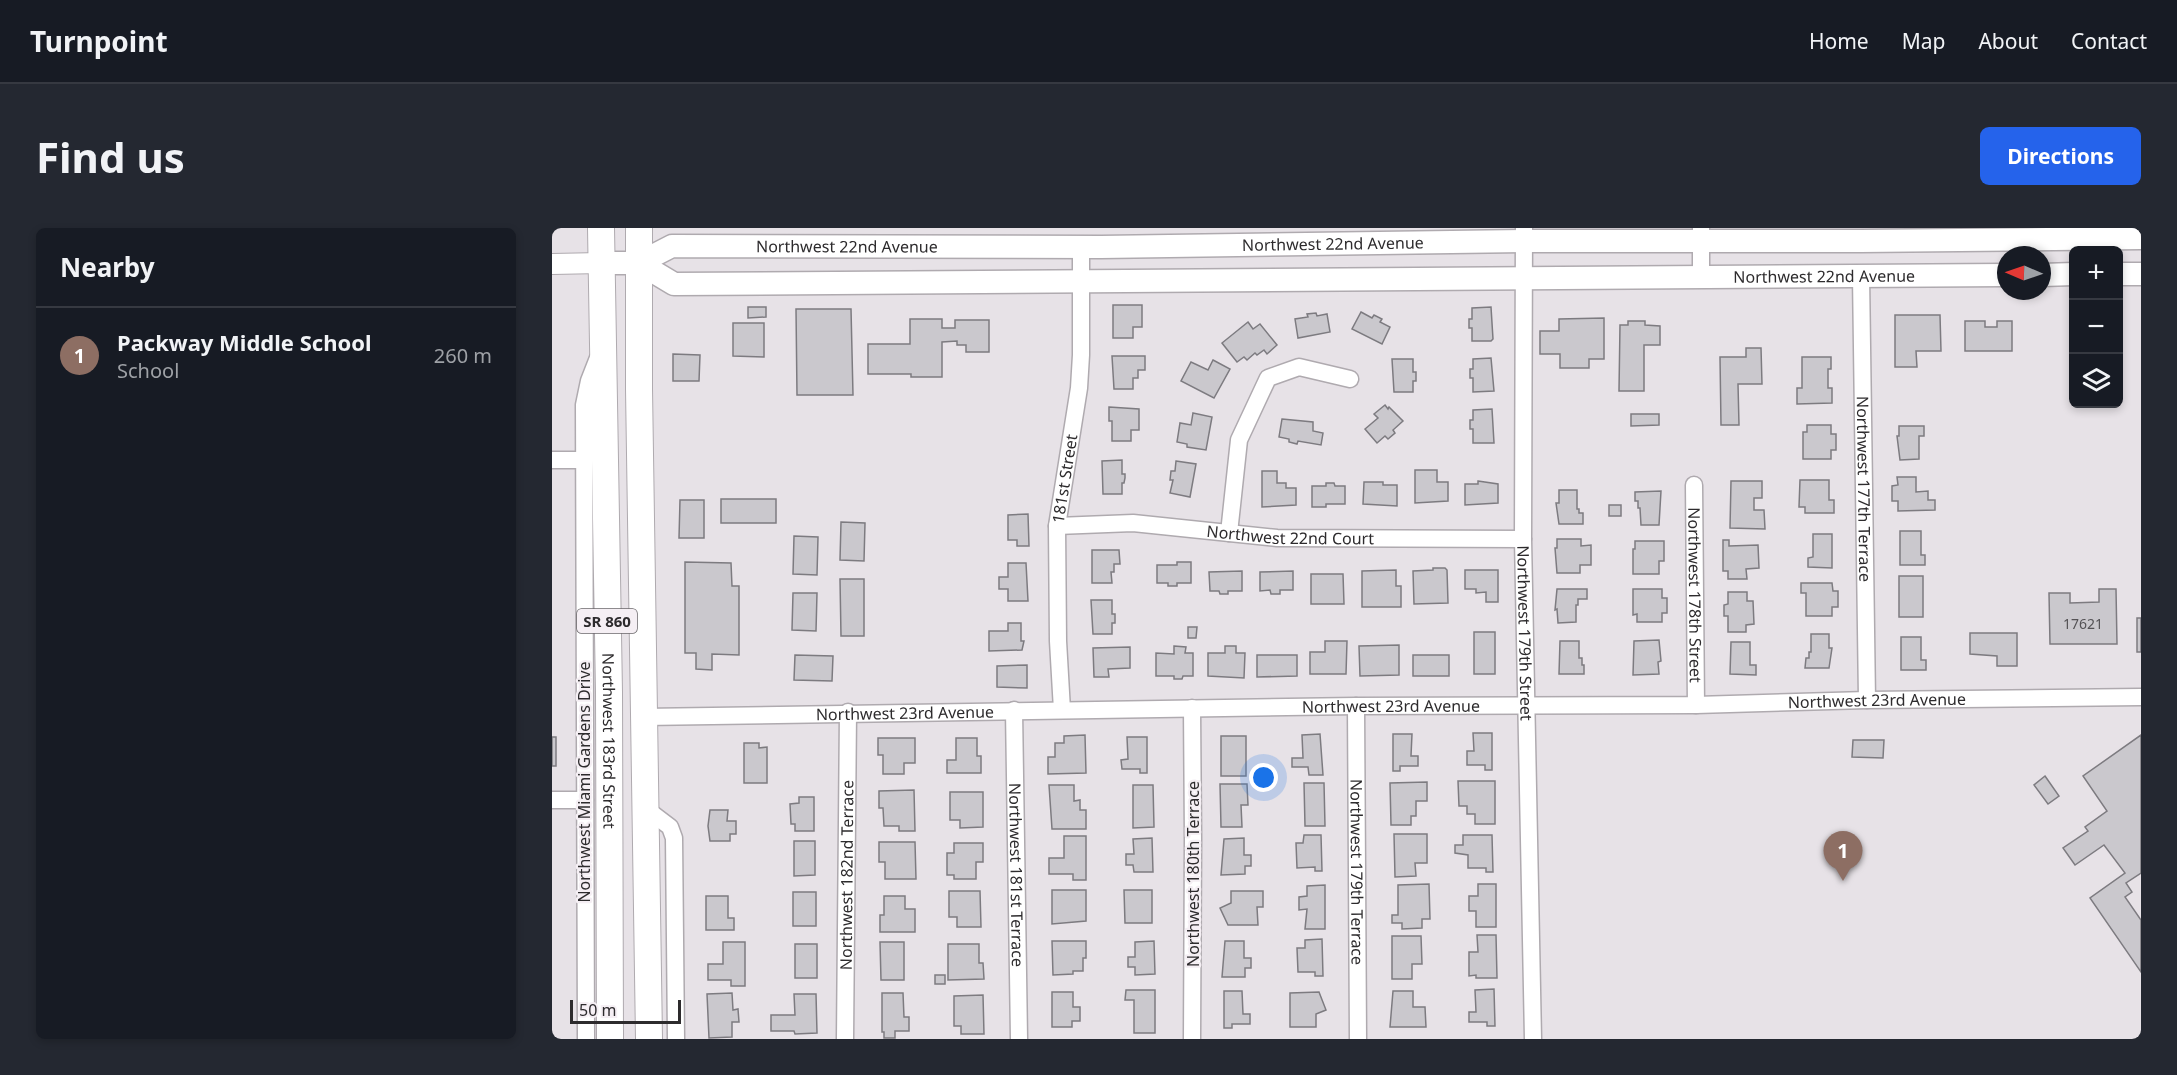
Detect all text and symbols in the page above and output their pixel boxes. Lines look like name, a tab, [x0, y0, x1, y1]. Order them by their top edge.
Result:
text: Turnpoint	[30, 22, 168, 60]
text: Home	[1809, 27, 1869, 55]
text: Map	[1902, 27, 1945, 55]
text: About	[1978, 27, 2038, 55]
text: Contact	[2071, 27, 2147, 55]
button: Directions	[1980, 127, 2141, 185]
text: Find us	[36, 128, 185, 185]
street label: Northwest 22nd Avenue	[1242, 231, 1424, 256]
street label: Northwest 22nd Avenue	[756, 235, 938, 258]
north arrow	[1997, 246, 2051, 300]
map controls	[2069, 246, 2123, 408]
button: +	[2069, 246, 2123, 300]
text: Nearby	[60, 249, 155, 285]
street label: Northwest 22nd Avenue	[1733, 265, 1915, 288]
button: −	[2069, 300, 2123, 354]
text: Packway Middle School	[117, 327, 372, 357]
text: 1	[74, 342, 85, 369]
text: 260 m	[434, 342, 492, 369]
button: layers	[2069, 354, 2123, 408]
text: School	[117, 357, 179, 384]
street label: Northwest 177th Terrace	[1852, 396, 1876, 582]
street label: 181st Street	[1047, 432, 1083, 525]
street label: Northwest 178th Street	[1683, 507, 1707, 683]
street label: Northwest 22nd Court	[1206, 520, 1374, 549]
street label: Northwest 179th Street	[1512, 545, 1538, 721]
road number: SR 860	[577, 609, 637, 633]
house number: 17621	[2063, 614, 2103, 633]
street label: Northwest 183rd Street	[597, 653, 620, 829]
street label: Northwest Miami Gardens Drive	[573, 661, 595, 903]
street label: Northwest 23rd Avenue	[1787, 688, 1966, 713]
street label: Northwest 23rd Avenue	[1302, 695, 1480, 718]
street label: Northwest 23rd Avenue	[816, 701, 994, 725]
your location	[1249, 763, 1278, 792]
street label: Northwest 179th Terrace	[1345, 779, 1369, 965]
street label: Northwest 182nd Terrace	[835, 780, 858, 970]
street label: Northwest 180th Terrace	[1182, 781, 1204, 967]
street label: Northwest 181st Terrace	[1004, 783, 1029, 967]
pin: 1	[1824, 832, 1862, 881]
scale bar	[570, 997, 681, 1024]
text: 50 m	[579, 999, 616, 1021]

